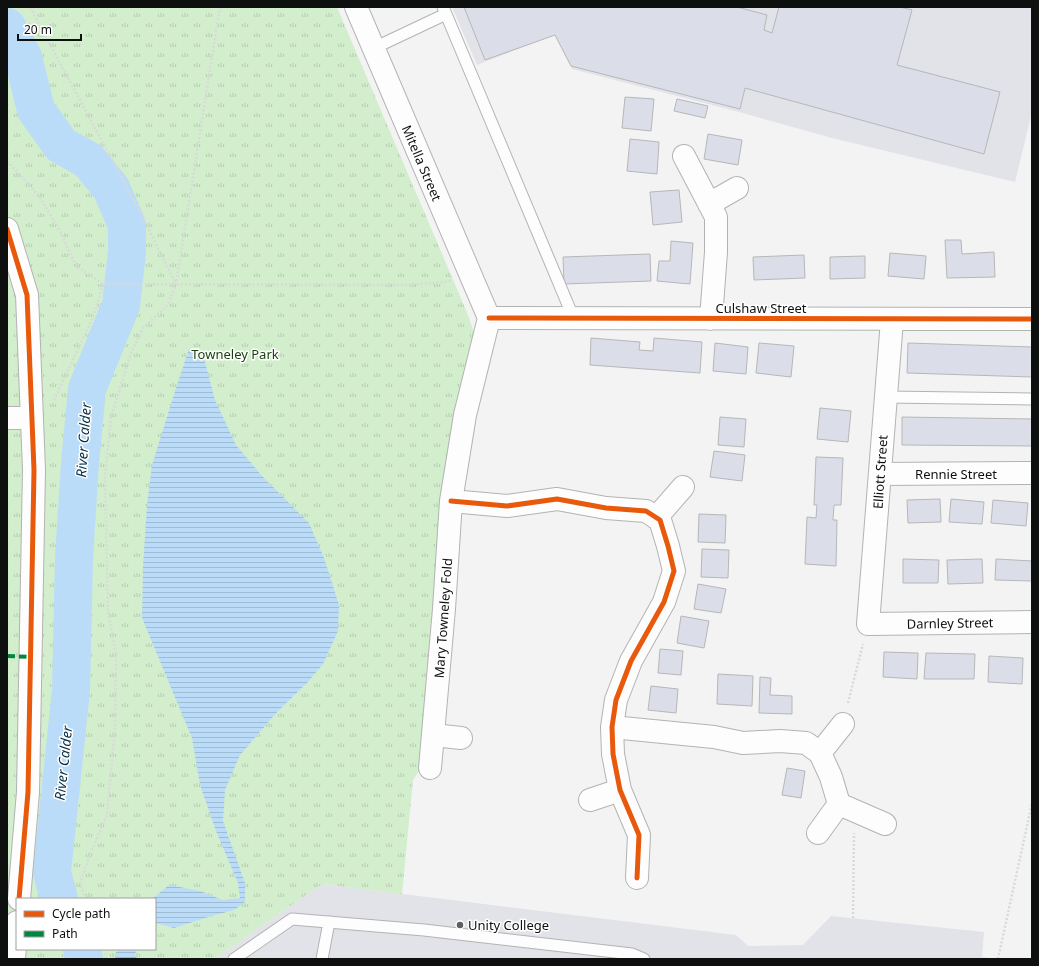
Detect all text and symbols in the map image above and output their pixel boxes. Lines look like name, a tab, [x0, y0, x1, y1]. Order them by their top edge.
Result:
scale bar	[18, 16, 81, 42]
text: 20 m	[24, 21, 52, 38]
street label: Mitella Street	[398, 122, 446, 204]
street label: Culshaw Street	[715, 299, 807, 317]
park label: Towneley Park	[191, 345, 279, 363]
water label: River Calder	[71, 402, 95, 478]
street label: Elliott Street	[868, 434, 892, 510]
street label: Rennie Street	[915, 465, 997, 483]
street label: Mary Towneley Fold	[430, 557, 456, 679]
street label: Darnley Street	[906, 613, 994, 633]
water label: River Calder	[50, 724, 76, 801]
legend	[16, 898, 156, 950]
text: Cycle path	[52, 905, 110, 922]
place label: Unity College	[468, 916, 549, 934]
marker: Unity College	[455, 920, 465, 930]
text: Path	[52, 925, 78, 942]

